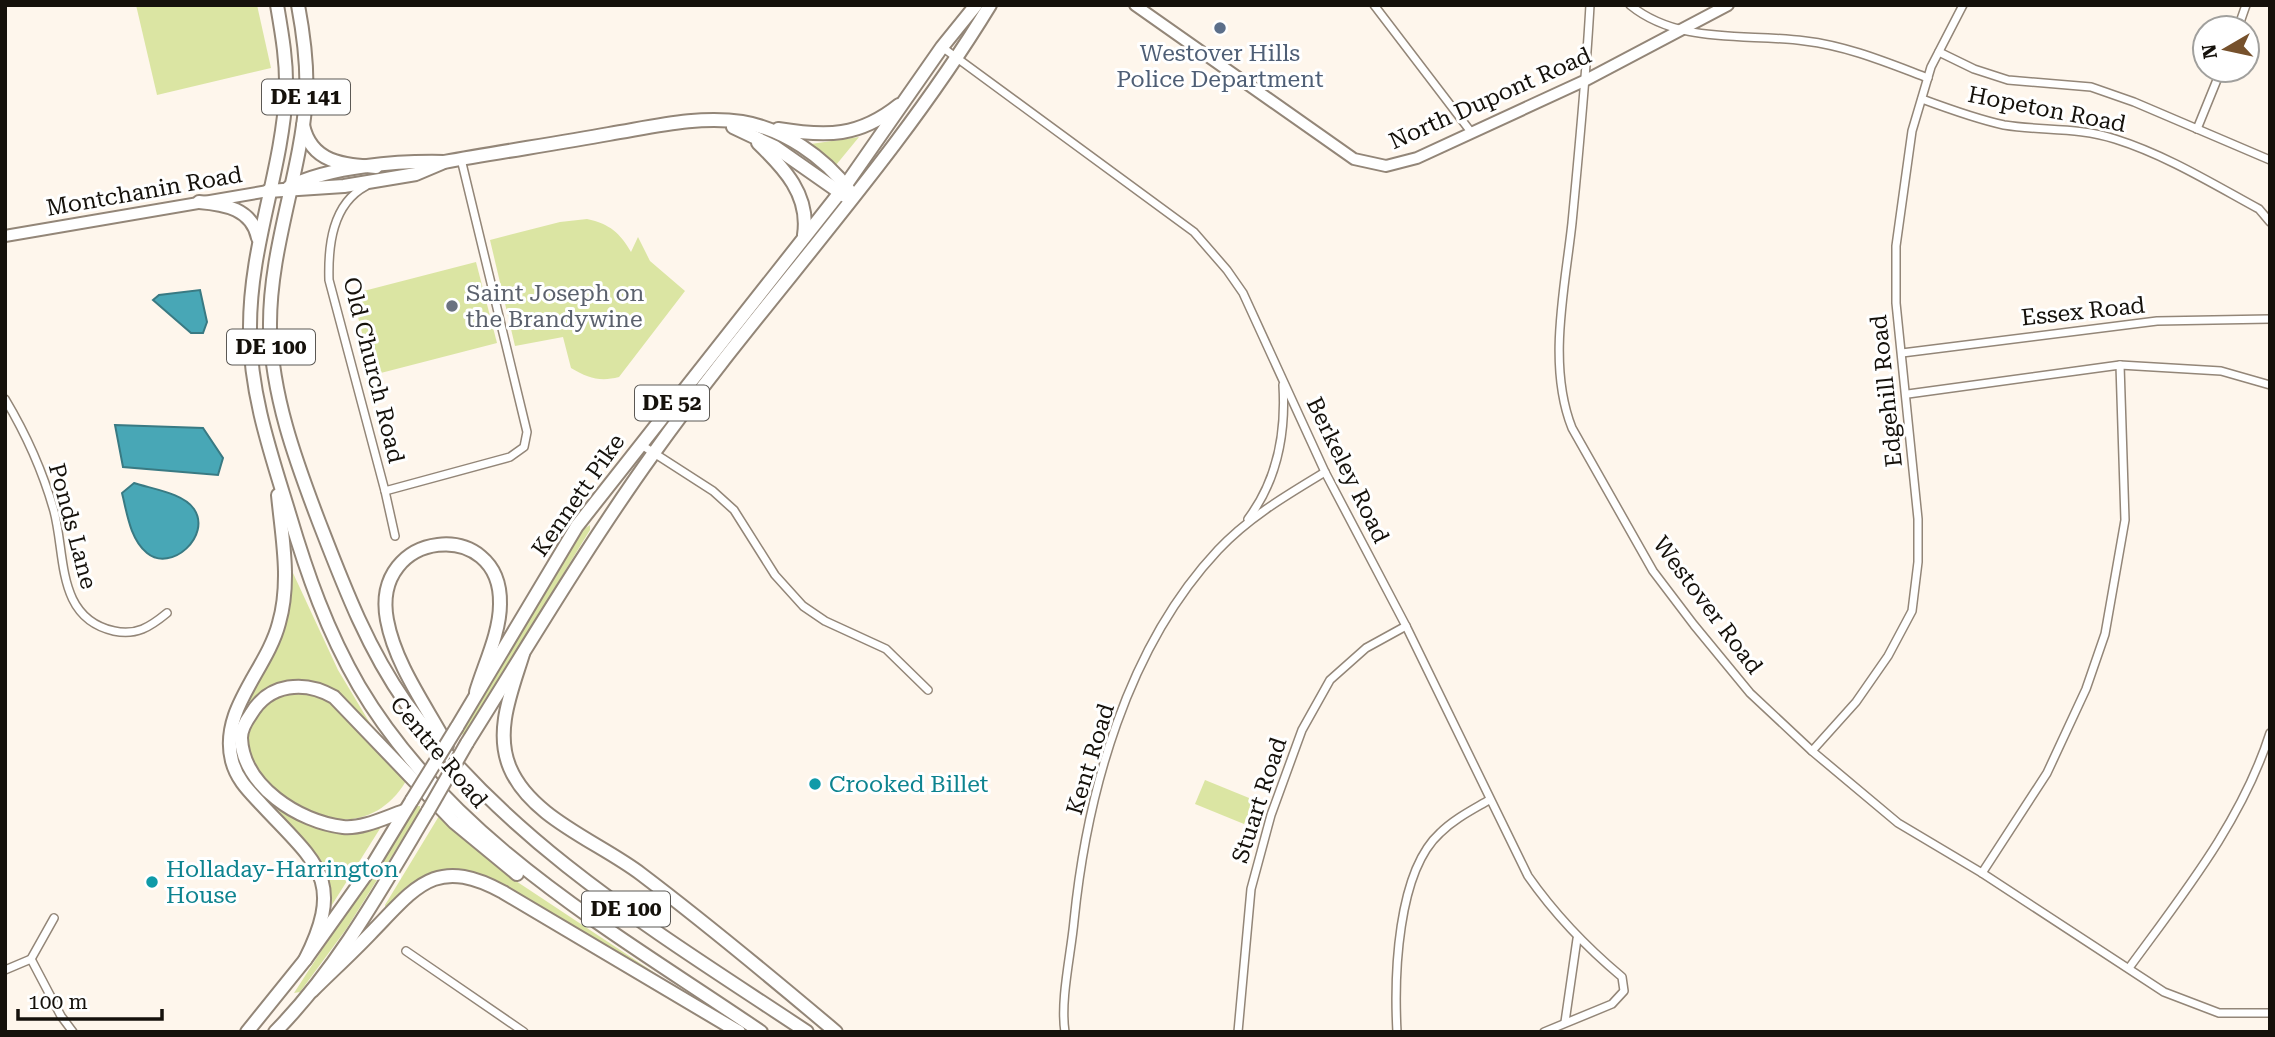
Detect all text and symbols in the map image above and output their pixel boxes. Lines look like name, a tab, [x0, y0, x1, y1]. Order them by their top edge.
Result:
north arrow	[2191, 14, 2261, 84]
marker: Westover Hills Police Department	[1212, 20, 1228, 36]
place label: Westover Hills Police Department	[1116, 40, 1324, 93]
street label: North Dupont Road	[1385, 42, 1596, 155]
text: N	[2197, 42, 2222, 61]
road number: DE 141	[262, 80, 350, 114]
street label: Hopeton Road	[1966, 81, 2128, 138]
street label: Montchanin Road	[44, 161, 244, 222]
street label: Old Church Road	[337, 274, 410, 466]
place label: Saint Joseph on the Brandywine	[466, 280, 645, 333]
street label: Essex Road	[2020, 292, 2147, 331]
marker: Saint Joseph on the Brandywine	[444, 298, 460, 314]
street label: Edgehill Road	[1865, 313, 1908, 469]
road number: DE 100	[227, 330, 315, 364]
road number: DE 52	[635, 386, 709, 420]
street label: Berkeley Road	[1300, 393, 1395, 548]
street label: Kennett Pike	[526, 429, 631, 562]
street label: Ponds Lane	[43, 460, 102, 592]
street label: Westover Road	[1647, 531, 1768, 680]
street label: Centre Road	[384, 691, 493, 814]
street label: Kent Road	[1061, 700, 1120, 818]
street label: Stuart Road	[1226, 734, 1293, 866]
place label: Crooked Billet	[829, 771, 989, 798]
marker: Crooked Billet	[807, 776, 823, 792]
place label: Holladay-Harrington House	[166, 856, 399, 909]
marker: Holladay-Harrington House	[144, 874, 160, 890]
road number: DE 100	[582, 892, 670, 926]
scale bar	[18, 978, 161, 1022]
text: 100 m	[28, 990, 88, 1014]

